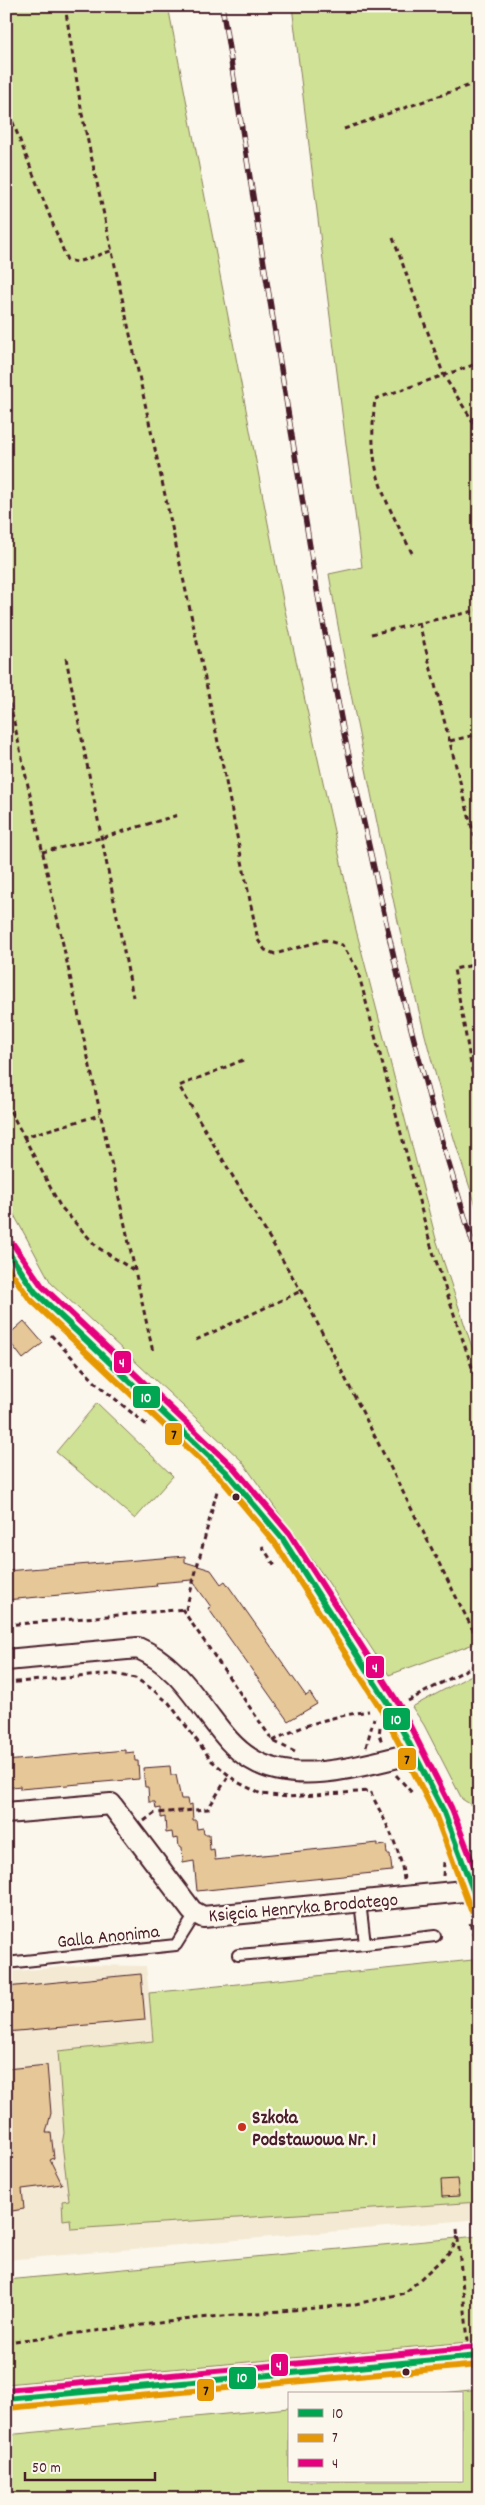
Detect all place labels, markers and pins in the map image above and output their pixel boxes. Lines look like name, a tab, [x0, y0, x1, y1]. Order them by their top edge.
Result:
unlabelled marker	[231, 1492, 241, 1502]
place label: Szkoła Podstawowa Nr. 1	[252, 2106, 376, 2155]
marker: Szkoła Podstawowa Nr. 1	[236, 2121, 248, 2133]
unlabelled marker	[401, 2367, 411, 2377]

